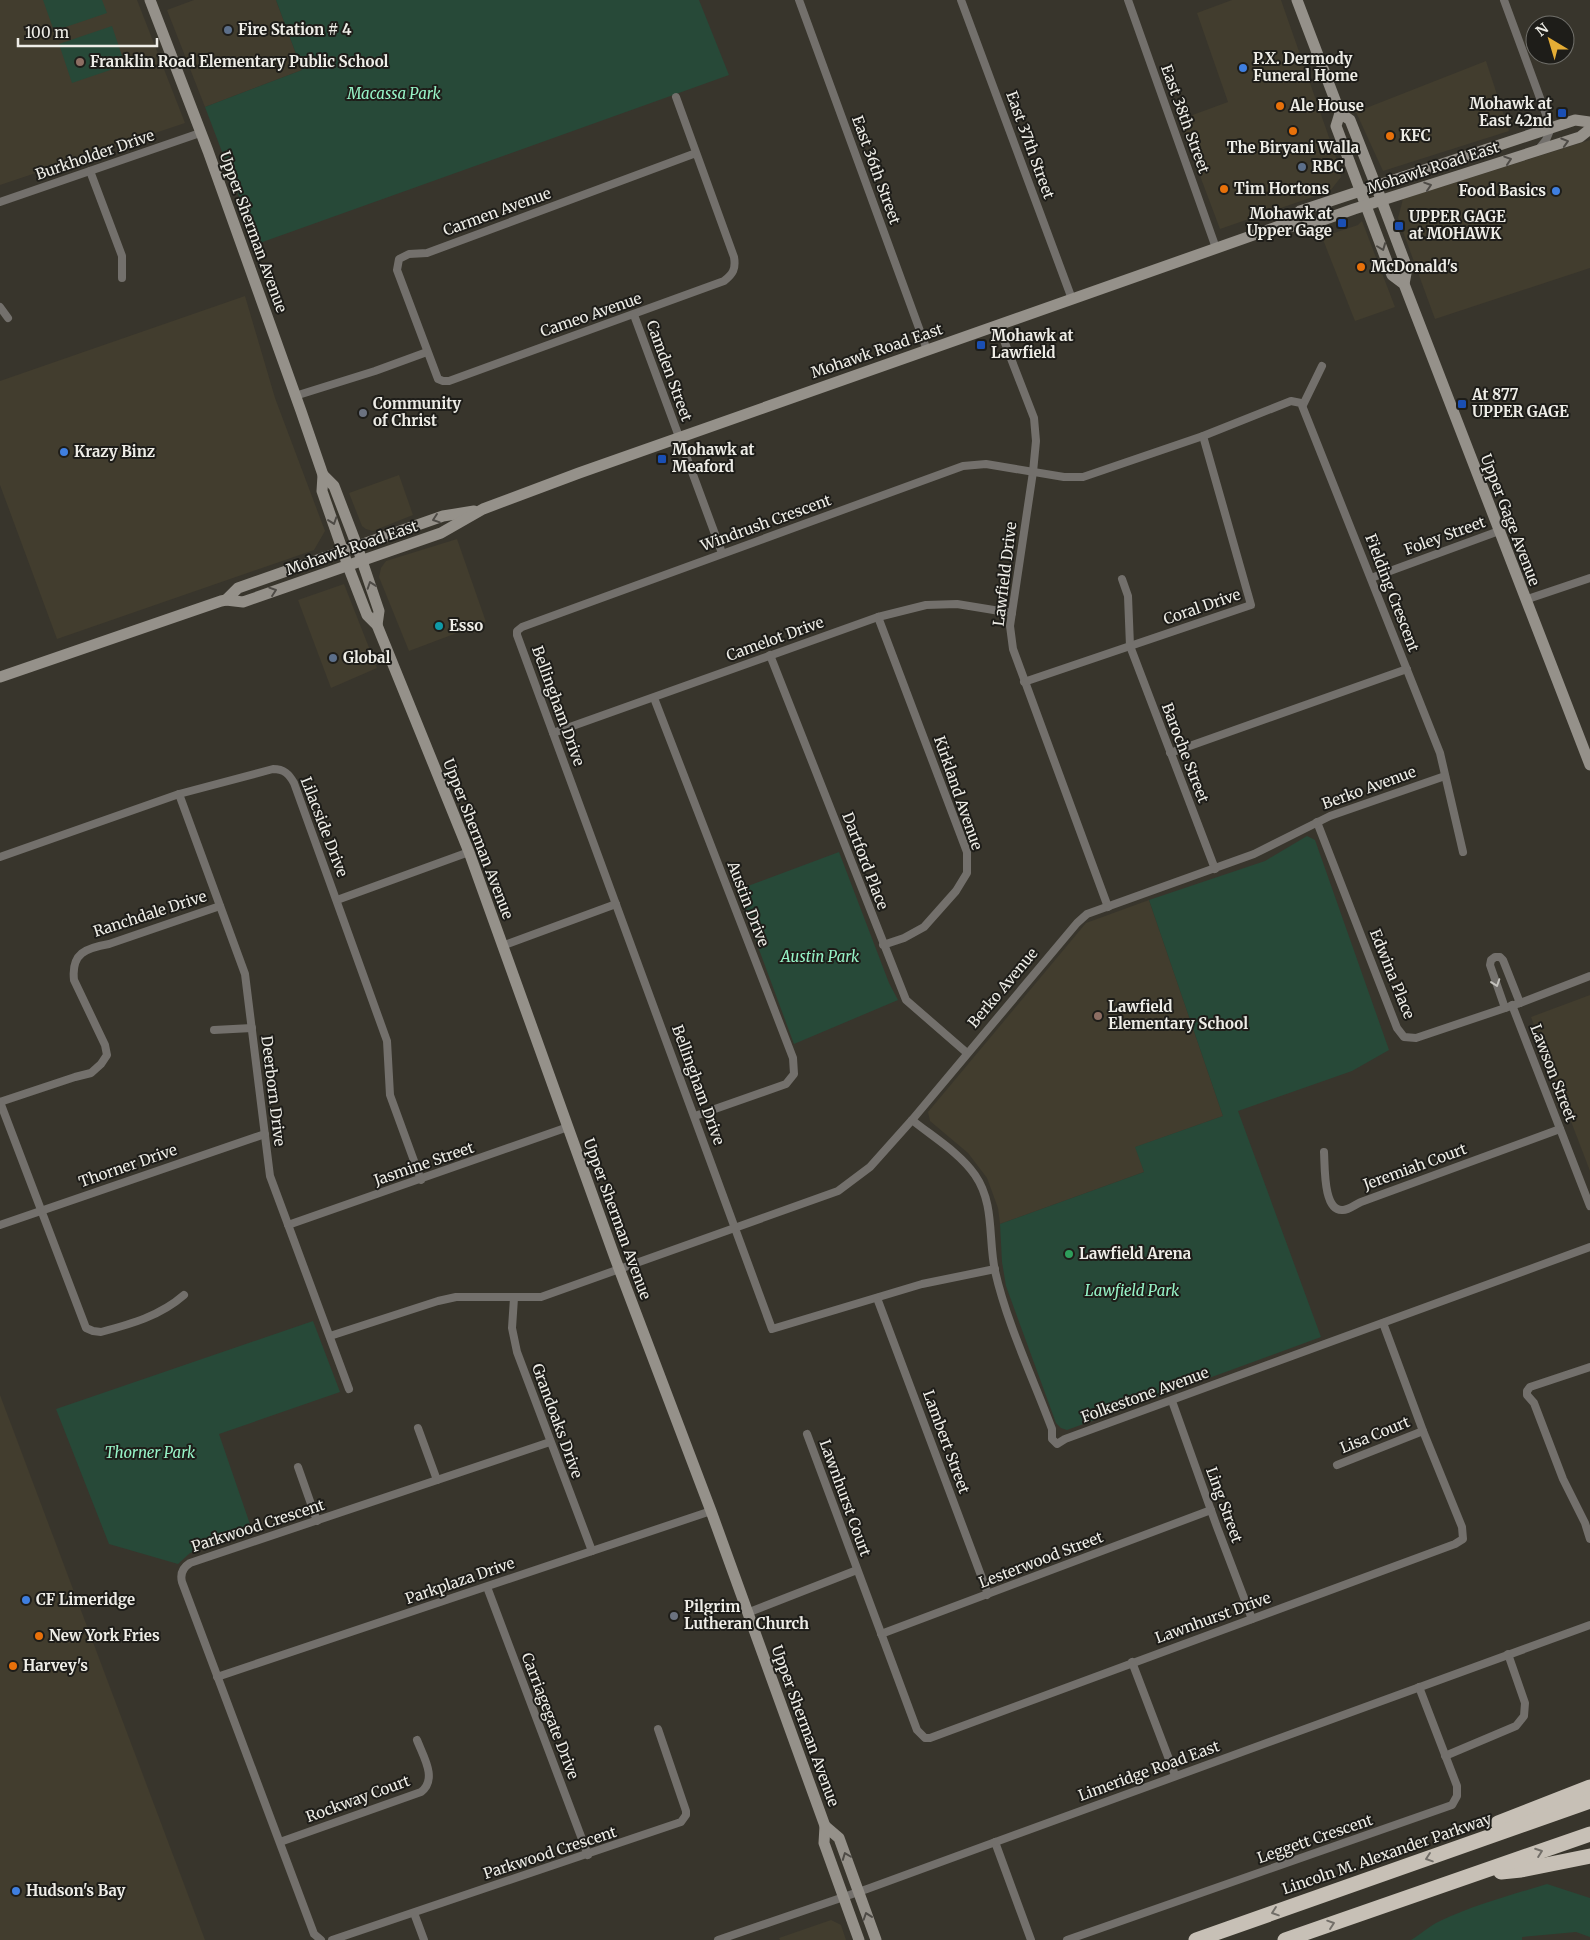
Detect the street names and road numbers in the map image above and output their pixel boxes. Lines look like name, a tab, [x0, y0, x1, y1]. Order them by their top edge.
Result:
street label: East 38th Street	[1157, 62, 1214, 176]
street label: East 37th Street	[1002, 88, 1059, 201]
street label: East 36th Street	[848, 113, 905, 227]
street label: Burkholder Drive	[33, 125, 157, 184]
street label: Mohawk Road East	[1364, 137, 1502, 198]
street label: Upper Sherman Avenue	[215, 149, 292, 315]
street label: Carmen Avenue	[440, 183, 554, 240]
street label: Cameo Avenue	[538, 288, 644, 341]
street label: Camden Street	[642, 318, 697, 424]
street label: Mohawk Road East	[808, 319, 945, 382]
street label: Upper Gage Avenue	[1477, 451, 1544, 589]
street label: Windrush Crescent	[697, 490, 834, 555]
street label: Foley Street	[1402, 512, 1488, 559]
street label: Mohawk Road East	[283, 516, 420, 579]
street label: Lawfield Drive	[989, 520, 1020, 627]
street label: Fielding Crescent	[1361, 531, 1424, 655]
street label: Coral Drive	[1161, 584, 1243, 629]
street label: Camelot Drive	[724, 612, 826, 665]
street label: Bellingham Drive	[528, 643, 589, 769]
street label: Baroche Street	[1158, 700, 1213, 806]
street label: Kirkland Avenue	[930, 733, 987, 853]
street label: Upper Sherman Avenue	[439, 756, 518, 922]
street label: Berko Avenue	[1319, 762, 1419, 813]
street label: Lilacside Drive	[297, 774, 352, 880]
street label: Dartford Place	[838, 809, 893, 912]
street label: Austin Drive	[723, 857, 774, 950]
street label: Ranchdale Drive	[91, 886, 209, 941]
street label: Edwina Place	[1366, 926, 1419, 1022]
street label: Berko Avenue	[964, 944, 1042, 1032]
street label: Lawson Street	[1526, 1021, 1581, 1124]
street label: Bellingham Drive	[668, 1022, 729, 1148]
street label: Deerborn Drive	[257, 1035, 290, 1148]
street label: Upper Sherman Avenue	[579, 1136, 656, 1302]
street label: Jasmine Street	[370, 1137, 476, 1190]
street label: Jeremiah Court	[1360, 1139, 1469, 1194]
street label: Thorner Drive	[76, 1140, 180, 1191]
street label: Grandoaks Drive	[528, 1361, 587, 1481]
street label: Folkestone Avenue	[1078, 1363, 1211, 1426]
street label: Lambert Street	[919, 1387, 974, 1496]
street label: Lisa Court	[1337, 1412, 1413, 1457]
street label: Lawnhurst Court	[816, 1437, 875, 1559]
street label: Ling Street	[1202, 1464, 1247, 1545]
street label: Parkwood Crescent	[189, 1495, 327, 1556]
street label: Lesterwood Street	[976, 1527, 1106, 1592]
street label: Parkplaza Drive	[403, 1553, 517, 1608]
street label: Lawnhurst Drive	[1152, 1588, 1273, 1647]
street label: Upper Sherman Avenue	[767, 1643, 844, 1809]
street label: Carriagegate Drive	[518, 1650, 583, 1782]
street label: Limeridge Road East	[1076, 1736, 1222, 1805]
street label: Rockway Court	[303, 1771, 413, 1826]
street label: Lincoln M. Alexander Parkway	[1280, 1809, 1494, 1898]
street label: Leggett Crescent	[1255, 1810, 1375, 1867]
street label: Parkwood Crescent	[481, 1822, 619, 1883]

